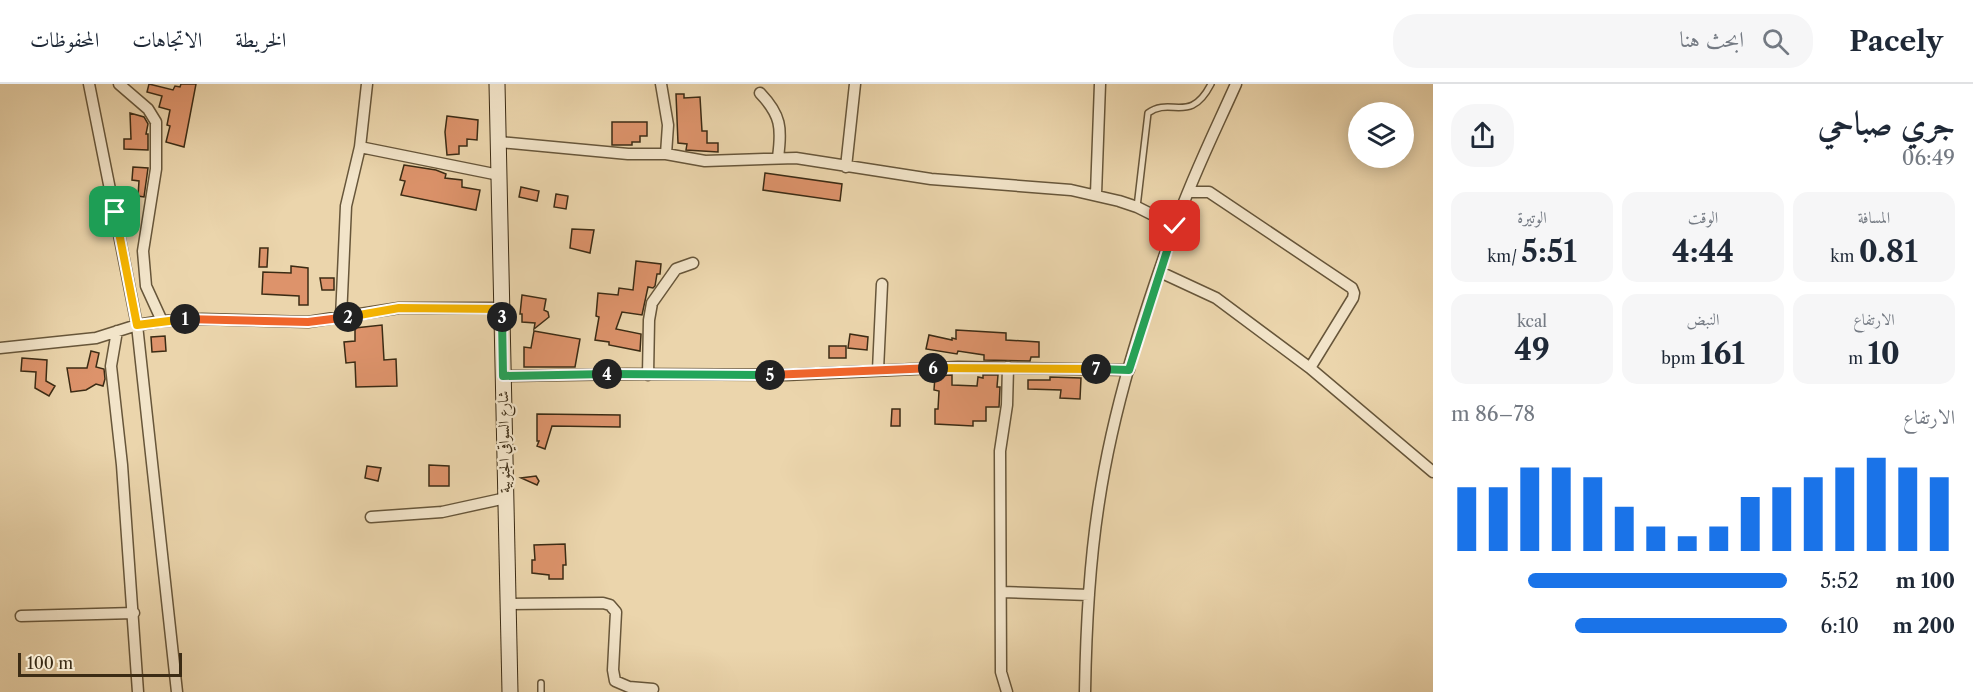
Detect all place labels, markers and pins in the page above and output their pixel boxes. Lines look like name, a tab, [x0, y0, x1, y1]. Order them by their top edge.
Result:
pin	[89, 186, 140, 237]
pin	[1149, 200, 1200, 251]
pin: 2	[333, 302, 363, 332]
pin: 3	[487, 302, 517, 332]
pin: 1	[170, 304, 200, 334]
pin: 6	[918, 353, 948, 383]
pin: 7	[1081, 354, 1111, 384]
pin: 4	[592, 359, 622, 389]
pin: 5	[755, 360, 785, 390]

